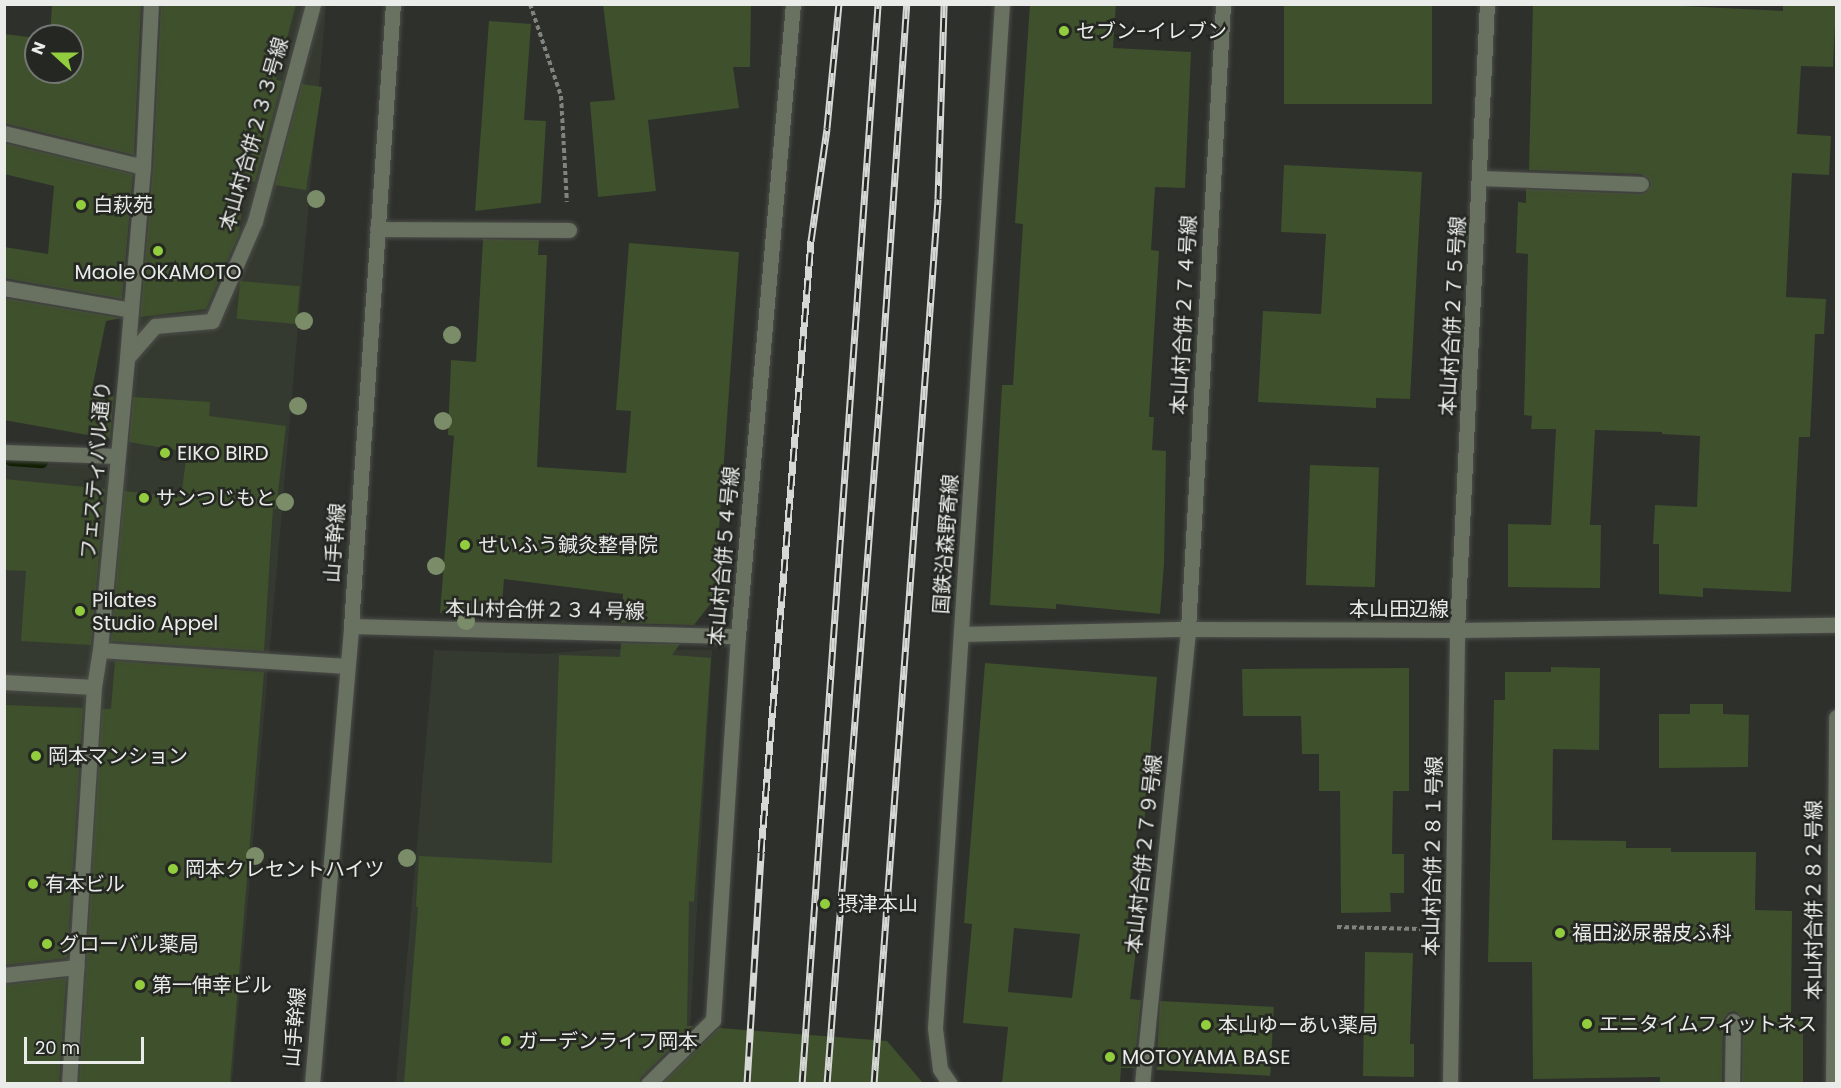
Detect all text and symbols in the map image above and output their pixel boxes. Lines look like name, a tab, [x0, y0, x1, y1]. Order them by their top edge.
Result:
place label: セブン-イレブン	[1076, 19, 1227, 43]
north arrow	[24, 24, 84, 84]
marker: セブン-イレブン	[1057, 24, 1071, 38]
street label: 本山村合併２３３号線	[215, 35, 293, 233]
text: N	[26, 38, 51, 58]
place label: 白萩苑	[93, 193, 153, 217]
marker: 白萩苑	[74, 198, 88, 212]
street label: 本山村合併２７４号線	[1167, 215, 1201, 415]
street label: 本山村合併２７５号線	[1436, 216, 1470, 416]
marker: Maole OKAMOTO	[151, 244, 165, 258]
place label: Maole OKAMOTO	[75, 260, 241, 284]
street label: フェスティバル通り	[76, 379, 116, 561]
place label: EIKO BIRD	[177, 441, 269, 465]
marker: EIKO BIRD	[158, 446, 172, 460]
street label: 本山村合併５４号線	[704, 465, 744, 647]
street label: 国鉄沿森野寄線	[929, 473, 963, 615]
place label: サンつじもと	[156, 486, 276, 510]
marker: サンつじもと	[137, 491, 151, 505]
street label: 山手幹線	[320, 502, 350, 584]
place label: せいふう鍼灸整骨院	[478, 533, 658, 557]
marker: せいふう鍼灸整骨院	[456, 536, 474, 554]
place label: Pilates Studio Appel	[92, 588, 218, 635]
street label: 本山村合併２３４号線	[445, 596, 645, 624]
street label: 本山田辺線	[1349, 597, 1449, 621]
marker: Pilates Studio Appel	[73, 604, 87, 618]
place label: 岡本マンション	[48, 744, 188, 768]
marker: 岡本マンション	[29, 749, 43, 763]
street label: 本山村合併２７９号線	[1122, 753, 1166, 955]
street label: 本山村合併２８１号線	[1419, 756, 1447, 956]
street label: 本山村合併２８２号線	[1802, 800, 1826, 1000]
place label: 岡本クレセントハイツ	[185, 857, 385, 881]
marker: 岡本クレセントハイツ	[166, 862, 180, 876]
place label: 有本ビル	[45, 872, 125, 896]
marker: 有本ビル	[26, 877, 40, 891]
place label: 摂津本山	[838, 892, 918, 916]
marker: 摂津本山	[816, 895, 834, 913]
place label: 福田泌尿器皮ふ科	[1572, 921, 1732, 945]
marker: 福田泌尿器皮ふ科	[1553, 926, 1567, 940]
place label: グローバル薬局	[59, 932, 199, 956]
marker: グローバル薬局	[40, 937, 54, 951]
place label: 第一伸幸ビル	[152, 973, 272, 997]
marker: 第一伸幸ビル	[133, 978, 147, 992]
street label: 山手幹線	[280, 986, 310, 1068]
place label: エニタイムフィットネス	[1599, 1012, 1819, 1036]
place label: 本山ゆーあい薬局	[1218, 1013, 1378, 1037]
marker: エニタイムフィットネス	[1580, 1017, 1594, 1031]
marker: 本山ゆーあい薬局	[1199, 1018, 1213, 1032]
scale bar	[27, 1025, 147, 1063]
place label: ガーデンライフ岡本	[518, 1029, 698, 1053]
marker: ガーデンライフ岡本	[499, 1034, 513, 1048]
text: 20 m	[35, 1035, 80, 1060]
place label: MOTOYAMA BASE	[1122, 1045, 1290, 1069]
marker: MOTOYAMA BASE	[1103, 1050, 1117, 1064]

